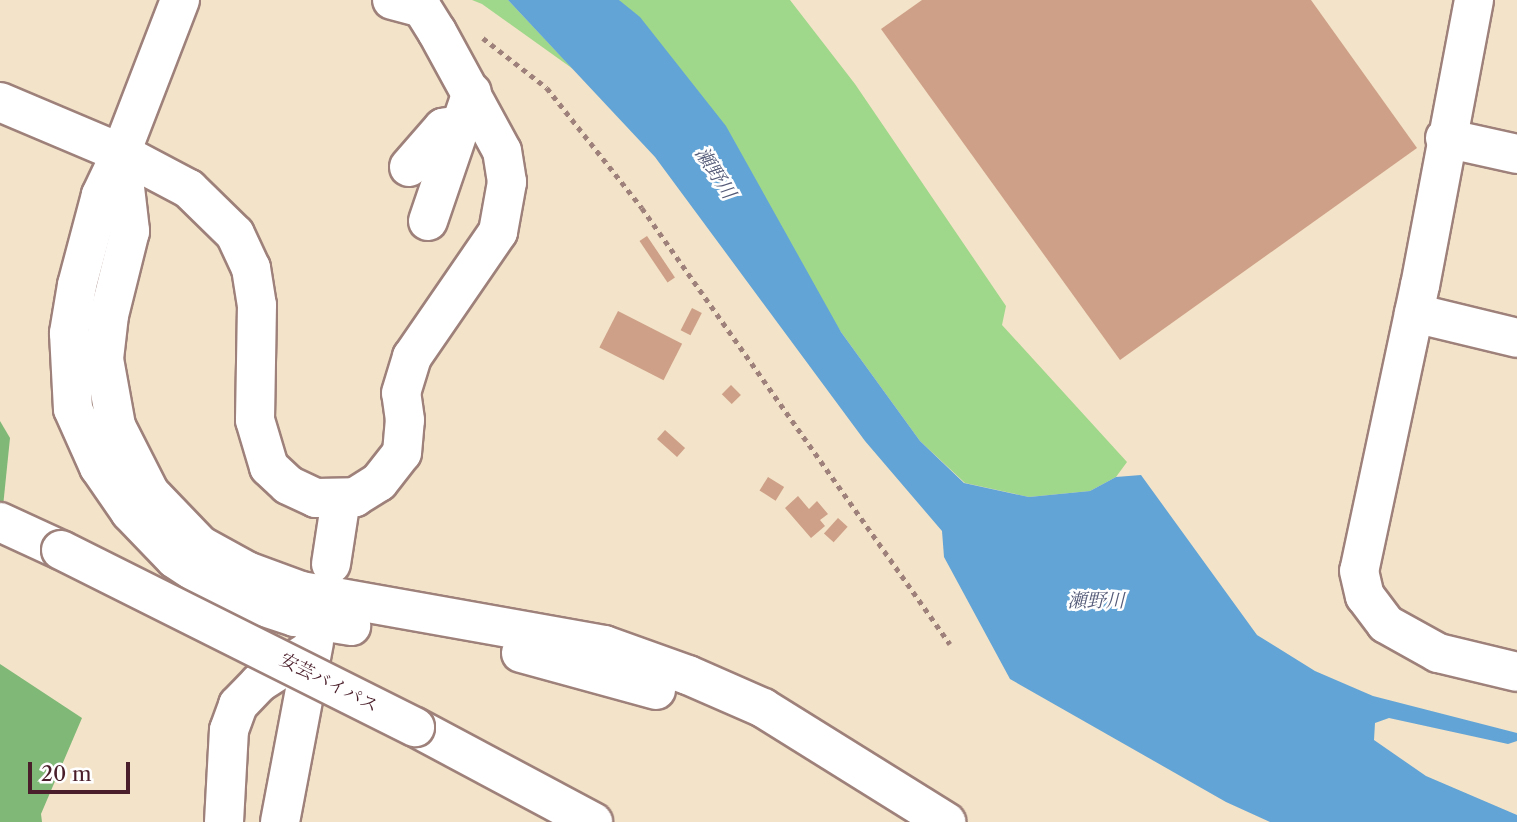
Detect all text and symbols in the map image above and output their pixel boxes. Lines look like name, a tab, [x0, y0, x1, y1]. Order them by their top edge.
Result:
water label: 瀬野川	[690, 143, 740, 203]
water label: 瀬野川	[1068, 590, 1124, 612]
street label: 安芸バイパス	[276, 649, 382, 717]
scale bar	[32, 748, 133, 792]
text: 20 m	[41, 761, 92, 786]

